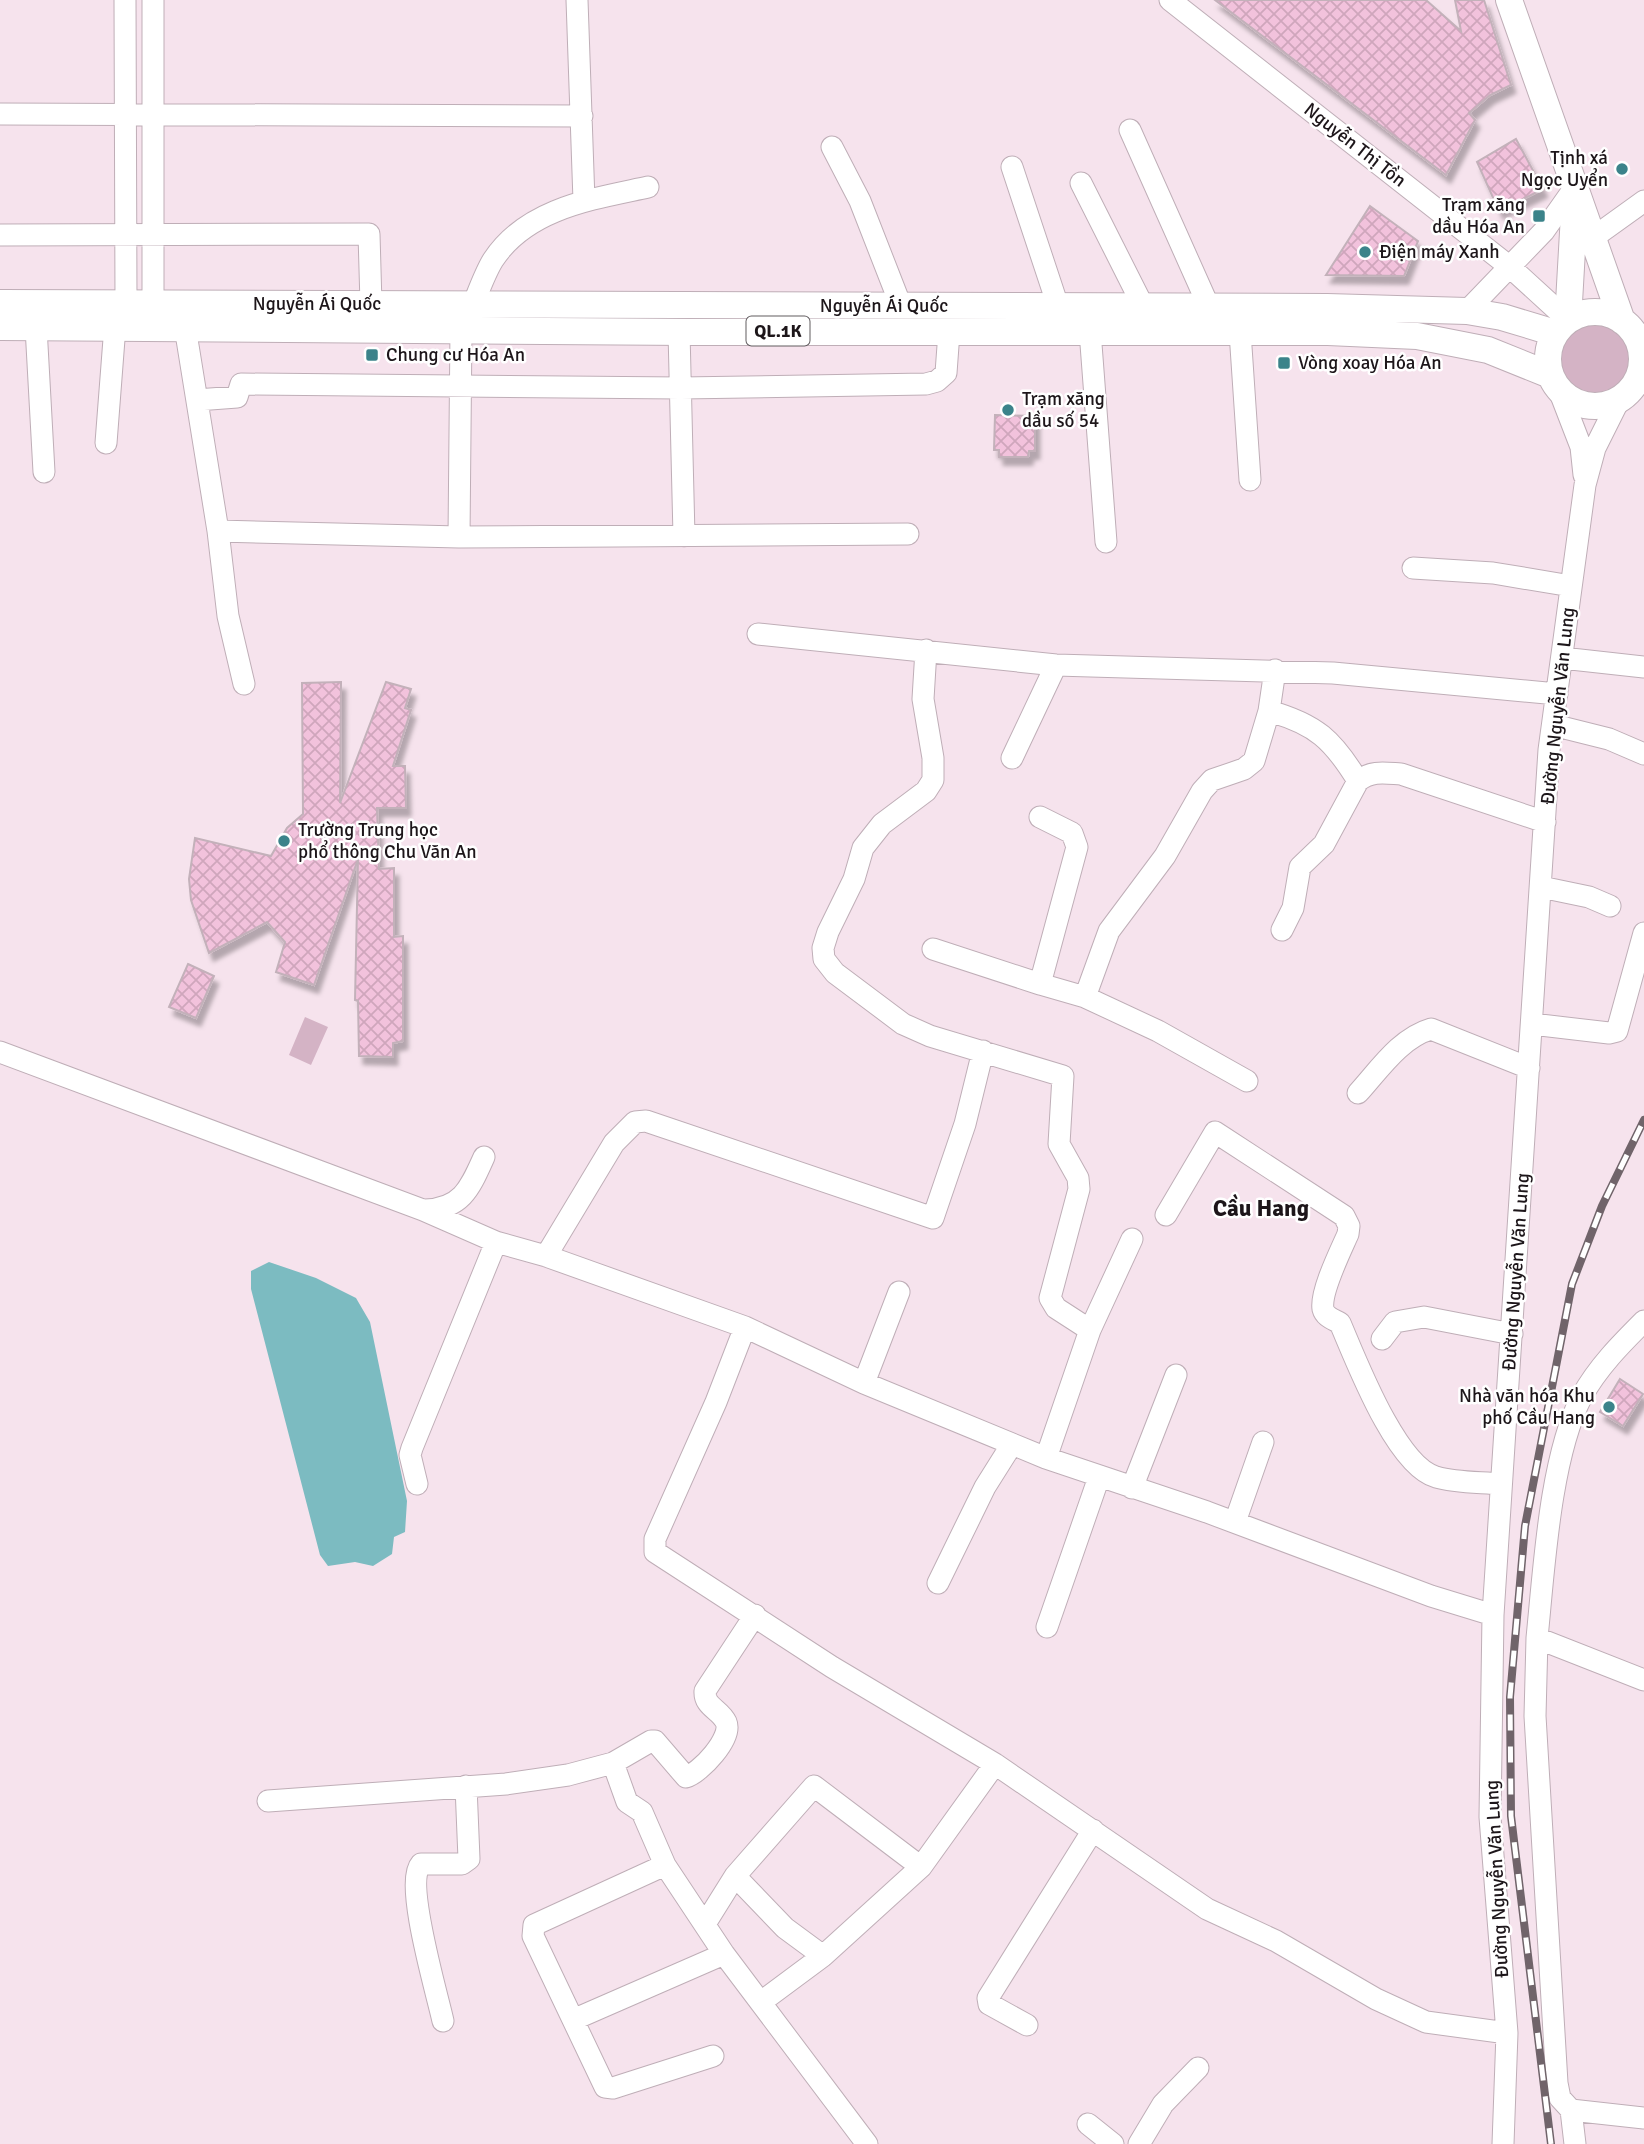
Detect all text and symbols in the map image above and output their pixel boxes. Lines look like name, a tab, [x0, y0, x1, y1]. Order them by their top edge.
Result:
street label: Nguyễn Thị Tồn	[1299, 98, 1411, 192]
place label: Tịnh xá Ngọc Uyển	[1521, 146, 1608, 192]
marker: Tịnh xá Ngọc Uyển	[1614, 161, 1630, 177]
place label: Trạm xăng dầu Hóa An	[1432, 193, 1525, 239]
marker: Trạm xăng dầu Hóa An	[1531, 208, 1547, 224]
place label: Điện máy Xanh	[1379, 240, 1500, 264]
marker: Điện máy Xanh	[1357, 244, 1373, 260]
street label: Nguyễn Ái Quốc	[253, 292, 381, 316]
street label: Nguyễn Ái Quốc	[820, 294, 948, 318]
road number: QL.1K	[746, 316, 810, 346]
place label: Chung cư Hóa An	[386, 343, 525, 367]
marker: Chung cư Hóa An	[364, 347, 380, 363]
place label: Vòng xoay Hóa An	[1298, 351, 1442, 375]
marker: Vòng xoay Hóa An	[1276, 355, 1292, 371]
place label: Trạm xăng dầu số 54	[1022, 387, 1105, 433]
marker: Trạm xăng dầu số 54	[1000, 402, 1016, 418]
street label: Đường Nguyễn Văn Lung	[1536, 606, 1580, 806]
place label: Trường Trung học phổ thông Chu Văn An	[298, 818, 477, 864]
marker: Trường Trung học phổ thông Chu Văn An	[276, 833, 292, 849]
street label: Đường Nguyễn Văn Lung	[1497, 1172, 1535, 1372]
district label: Cầu Hang	[1213, 1194, 1309, 1223]
place label: Nhà văn hóa Khu phố Cầu Hang	[1459, 1384, 1595, 1430]
marker: Nhà văn hóa Khu phố Cầu Hang	[1601, 1399, 1617, 1415]
street label: Đường Nguyễn Văn Lung	[1480, 1779, 1514, 1979]

